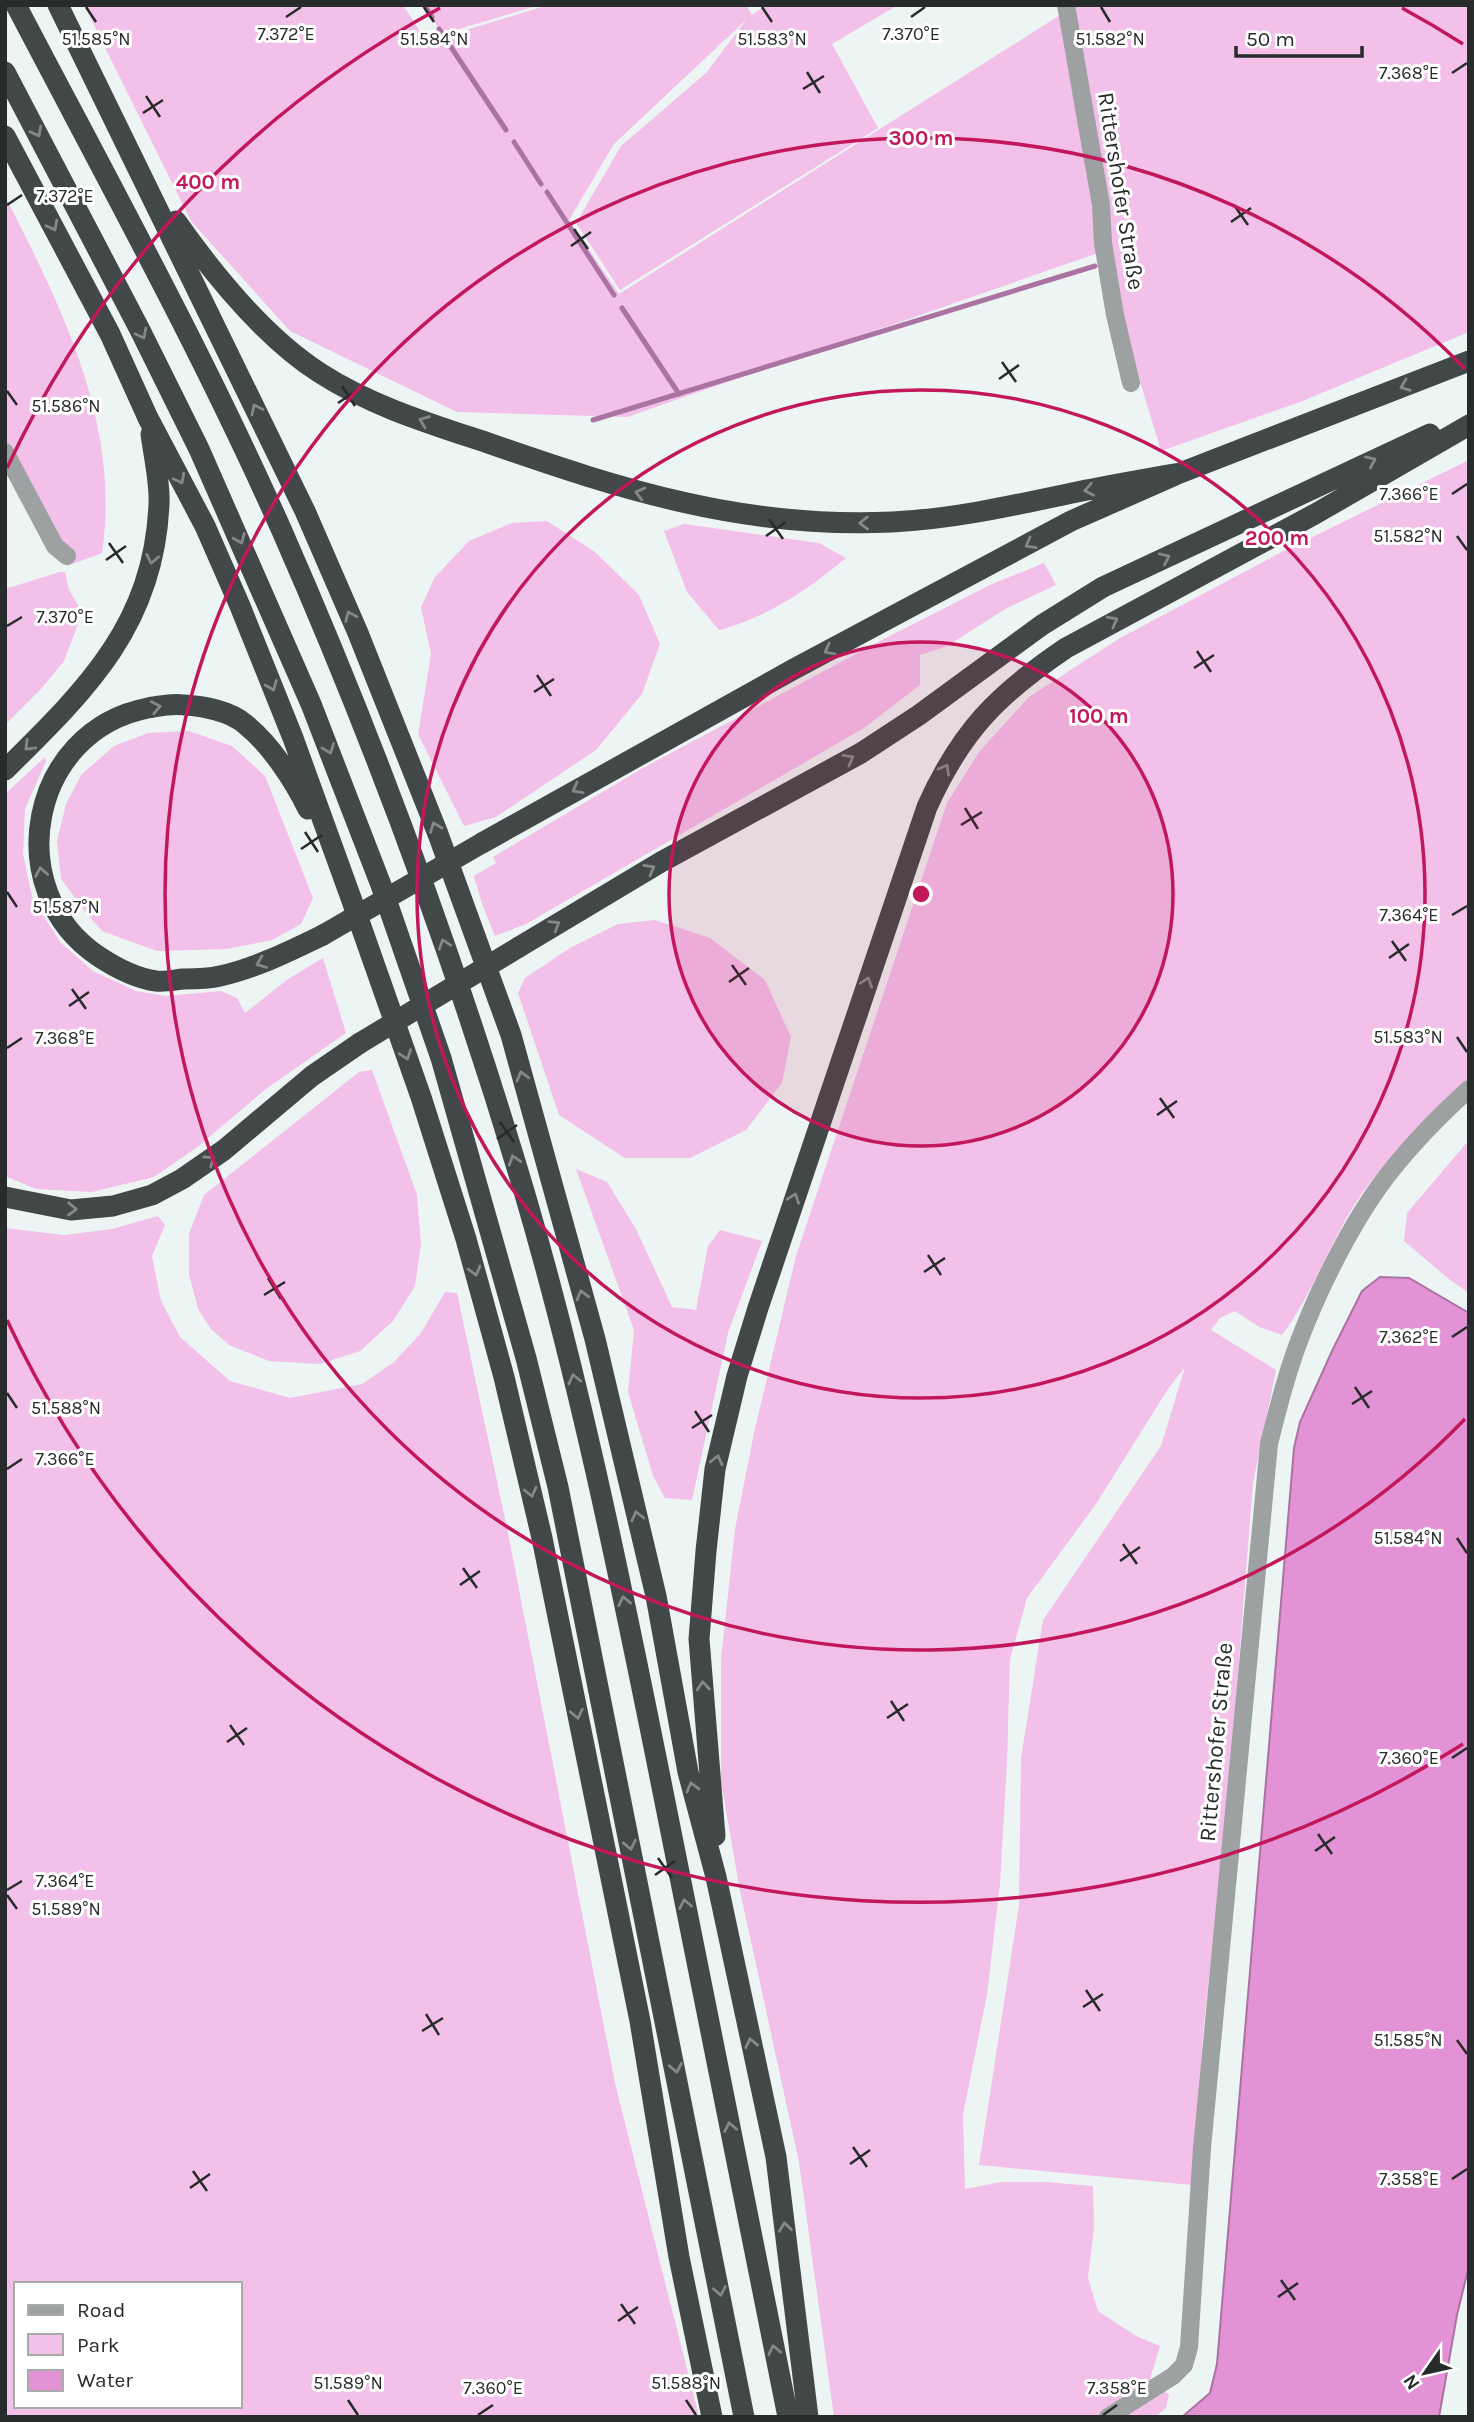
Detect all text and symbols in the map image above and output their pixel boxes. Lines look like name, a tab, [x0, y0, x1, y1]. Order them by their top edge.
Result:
scale bar	[1236, 14, 1362, 58]
text: 7.372°E	[257, 23, 315, 45]
text: 7.370°E	[882, 23, 940, 45]
text: 50 m	[1246, 27, 1295, 51]
text: 51.585°N	[61, 28, 131, 50]
text: 51.584°N	[399, 28, 469, 50]
text: 51.583°N	[737, 28, 807, 50]
text: 51.582°N	[1075, 28, 1145, 50]
text: 7.368°E	[1379, 62, 1439, 84]
street label: Rittershofer Straße	[1092, 90, 1150, 292]
one-way arrow	[29, 125, 42, 137]
text: 300 m	[889, 126, 953, 150]
text: 400 m	[176, 170, 240, 194]
text: 7.372°E	[36, 185, 94, 207]
one-way arrow	[45, 219, 58, 231]
one-way arrow	[134, 327, 148, 339]
one-way arrow	[1400, 377, 1412, 391]
text: 51.586°N	[31, 395, 101, 417]
one-way arrow	[251, 404, 265, 416]
one-way arrow	[418, 415, 430, 429]
one-way arrow	[1364, 455, 1376, 469]
one-way arrow	[172, 471, 185, 484]
one-way arrow	[1083, 482, 1095, 497]
text: 7.366°E	[1379, 483, 1439, 505]
one-way arrow	[634, 487, 646, 501]
one-way arrow	[859, 515, 870, 530]
text: 51.582°N	[1373, 525, 1443, 547]
text: 200 m	[1245, 526, 1309, 550]
one-way arrow	[232, 532, 246, 545]
one-way arrow	[1025, 536, 1037, 549]
one-way arrow	[1158, 552, 1170, 566]
one-way arrow	[145, 553, 160, 565]
text: 7.370°E	[36, 606, 94, 628]
one-way arrow	[344, 611, 358, 623]
one-way arrow	[1106, 616, 1119, 630]
one-way arrow	[824, 642, 836, 656]
one-way arrow	[264, 680, 278, 692]
one-way arrow	[150, 700, 162, 715]
text: 100 m	[1069, 704, 1129, 728]
one-way arrow	[25, 738, 38, 751]
one-way arrow	[320, 742, 334, 754]
one-way arrow	[842, 754, 855, 767]
one-way arrow	[937, 764, 950, 776]
one-way arrow	[572, 781, 585, 794]
one-way arrow	[429, 822, 443, 834]
one-way arrow	[643, 864, 656, 877]
one-way arrow	[35, 866, 50, 878]
centre of rings	[909, 882, 933, 906]
text: 51.587°N	[32, 896, 100, 918]
text: 7.364°E	[1380, 904, 1438, 926]
one-way arrow	[548, 921, 561, 934]
one-way arrow	[438, 938, 452, 950]
one-way arrow	[256, 954, 268, 968]
one-way arrow	[859, 977, 873, 989]
text: 51.583°N	[1373, 1026, 1443, 1048]
text: 7.368°E	[35, 1027, 95, 1049]
one-way arrow	[398, 1048, 412, 1060]
one-way arrow	[516, 1070, 530, 1082]
one-way arrow	[508, 1154, 523, 1166]
one-way arrow	[202, 1156, 215, 1168]
one-way arrow	[786, 1192, 800, 1205]
one-way arrow	[67, 1201, 78, 1216]
one-way arrow	[467, 1265, 481, 1277]
one-way arrow	[576, 1289, 591, 1301]
text: 7.362°E	[1379, 1326, 1439, 1348]
one-way arrow	[568, 1373, 583, 1385]
text: 51.588°N	[31, 1397, 101, 1419]
text: 7.366°E	[35, 1448, 95, 1470]
one-way arrow	[709, 1454, 724, 1466]
one-way arrow	[523, 1486, 537, 1498]
one-way arrow	[631, 1510, 645, 1522]
text: 51.584°N	[1373, 1527, 1443, 1549]
one-way arrow	[617, 1595, 632, 1607]
street label: Rittershofer Straße	[1194, 1641, 1238, 1843]
one-way arrow	[696, 1681, 711, 1692]
one-way arrow	[569, 1708, 584, 1720]
text: 7.360°E	[1379, 1747, 1439, 1769]
one-way arrow	[686, 1781, 700, 1793]
one-way arrow	[622, 1839, 637, 1851]
text: 7.364°E	[36, 1870, 94, 1892]
text: 51.589°N	[31, 1898, 101, 1920]
one-way arrow	[679, 1898, 694, 1910]
text: 51.585°N	[1373, 2029, 1443, 2051]
one-way arrow	[745, 2037, 760, 2049]
one-way arrow	[667, 2062, 682, 2074]
one-way arrow	[723, 2121, 738, 2133]
text: 7.358°E	[1379, 2168, 1439, 2190]
one-way arrow	[778, 2222, 793, 2233]
legend	[14, 2282, 242, 2408]
one-way arrow	[711, 2285, 726, 2297]
text: Road	[77, 2298, 125, 2322]
text: Park	[77, 2333, 120, 2357]
north arrow	[1390, 2338, 1460, 2408]
one-way arrow	[768, 2344, 783, 2356]
text: Water	[77, 2368, 133, 2392]
text: N	[1399, 2370, 1425, 2394]
text: 51.589°N	[313, 2372, 383, 2394]
text: 51.588°N	[651, 2372, 721, 2394]
text: 7.360°E	[463, 2377, 523, 2399]
text: 7.358°E	[1087, 2377, 1147, 2399]

